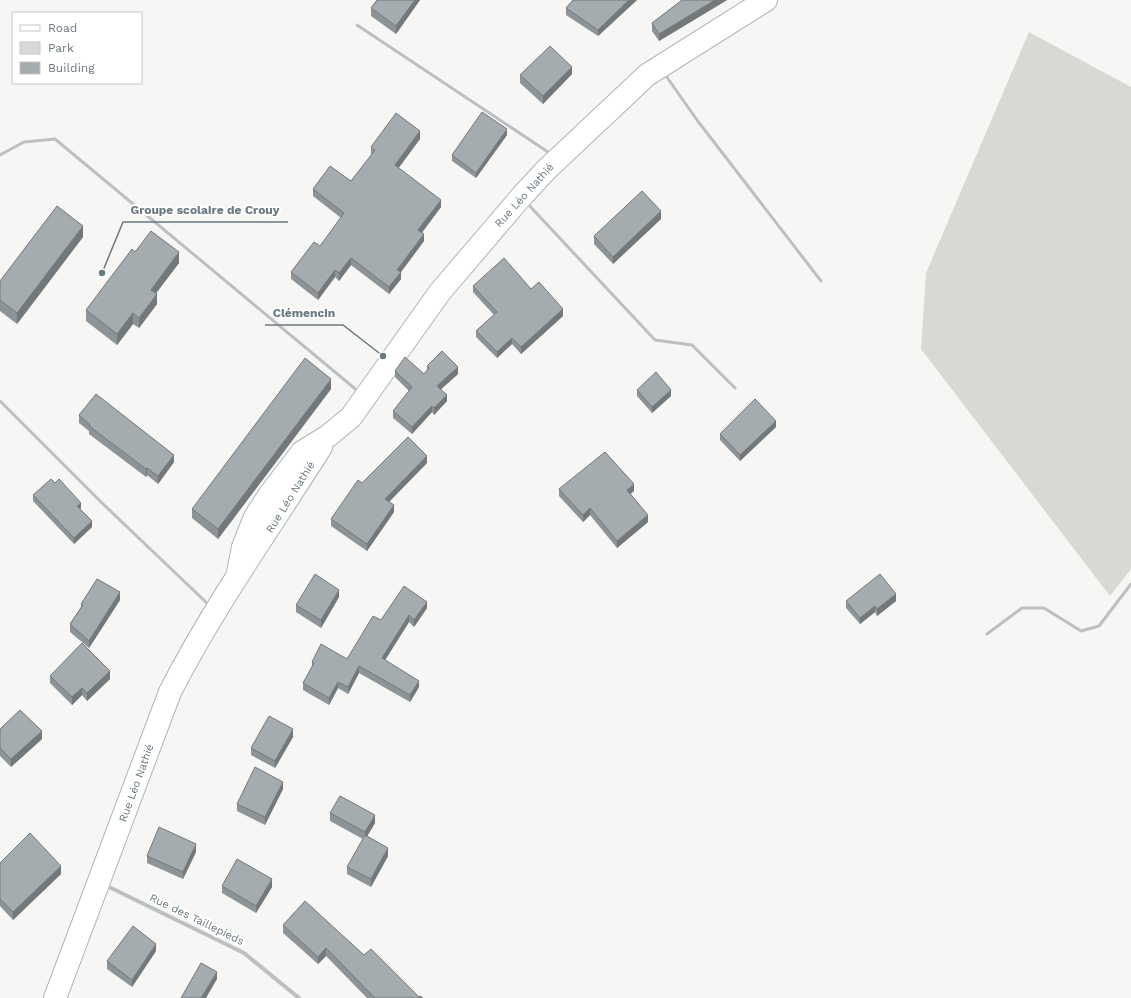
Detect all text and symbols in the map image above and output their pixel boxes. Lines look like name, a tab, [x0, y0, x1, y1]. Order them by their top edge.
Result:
legend	[12, 12, 142, 84]
text: Road	[48, 21, 77, 35]
text: Park	[48, 41, 74, 55]
text: Building	[48, 61, 95, 75]
street label: Rue Léo Nathié	[492, 161, 557, 230]
callout: Groupe scolaire de Crouy	[123, 198, 288, 222]
text: Groupe scolaire de Crouy	[130, 203, 280, 217]
callout: Clémencin	[265, 301, 343, 325]
text: Clémencin	[273, 306, 335, 320]
street label: Rue Léo Nathié	[263, 459, 318, 535]
street label: Rue Léo Nathié	[116, 742, 157, 824]
street label: Rue des Taillepieds	[148, 891, 246, 948]

